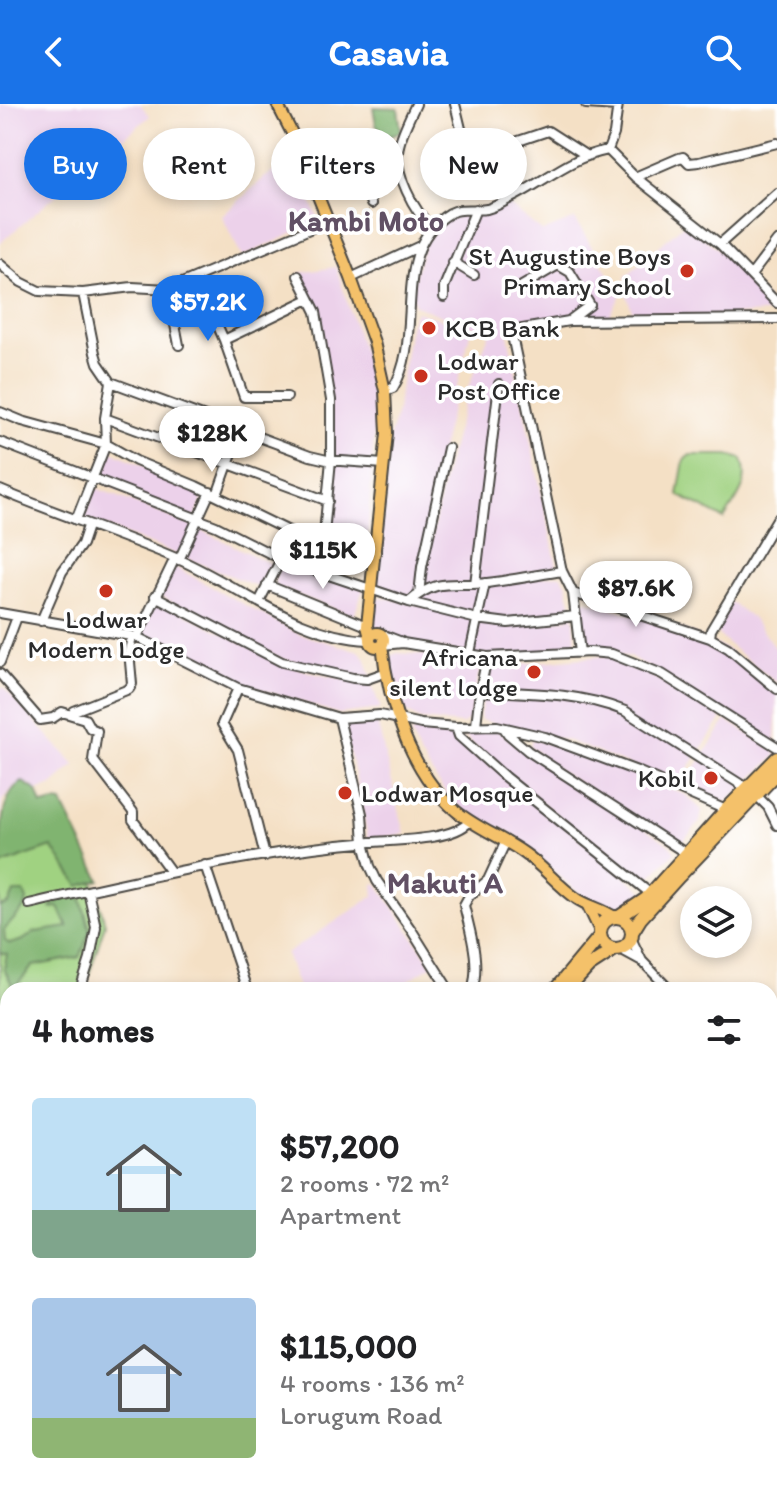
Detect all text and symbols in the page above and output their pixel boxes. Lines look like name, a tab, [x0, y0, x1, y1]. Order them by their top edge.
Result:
icon: back	[32, 30, 76, 74]
icon: search	[701, 30, 745, 74]
text: Casavia	[328, 31, 449, 74]
chip: Buy	[24, 128, 127, 200]
chip: Rent	[143, 128, 255, 200]
chip: Filters	[271, 128, 404, 200]
chip: New	[420, 128, 527, 200]
district label: Kambi Moto	[288, 202, 444, 239]
place label: St Augustine Boys Primary School	[469, 240, 671, 302]
marker: St Augustine Boys Primary School	[678, 262, 696, 280]
pin: $57.2K	[143, 275, 273, 343]
text: $57.2K	[170, 285, 246, 317]
place label: KCB Bank	[445, 312, 560, 344]
marker: KCB Bank	[420, 319, 438, 337]
place label: Lodwar Post Office	[437, 345, 561, 407]
marker: Lodwar Post Office	[412, 367, 430, 385]
pin: $128K	[156, 406, 268, 474]
text: $128K	[177, 416, 247, 448]
pin: $115K	[267, 523, 379, 591]
text: $115K	[289, 533, 357, 565]
pin: $87.6K	[571, 561, 701, 629]
text: $87.6K	[597, 571, 675, 603]
marker: Lodwar Modern Lodge	[97, 582, 115, 600]
place label: Lodwar Modern Lodge	[27, 603, 185, 665]
place label: Africana silent lodge	[389, 641, 519, 703]
marker: Africana silent lodge	[525, 663, 543, 681]
place label: Kobil	[638, 762, 695, 794]
marker: Kobil	[702, 769, 720, 787]
place label: Lodwar Mosque	[361, 777, 534, 809]
marker: Lodwar Mosque	[336, 784, 354, 802]
district label: Makuti A	[387, 864, 504, 901]
map controls	[680, 886, 752, 958]
button: layers	[680, 886, 752, 958]
icon: filters	[702, 1008, 746, 1052]
text: 4 homes	[32, 1010, 155, 1051]
text: $57,200	[280, 1126, 400, 1167]
icon: home	[96, 1130, 192, 1226]
text: 2 rooms · 72 m²	[280, 1167, 449, 1199]
text: Apartment	[280, 1199, 401, 1231]
text: $115,000	[280, 1326, 418, 1367]
icon: home	[96, 1330, 192, 1426]
text: 4 rooms · 136 m²	[280, 1367, 465, 1399]
text: Lorugum Road	[280, 1399, 442, 1431]

